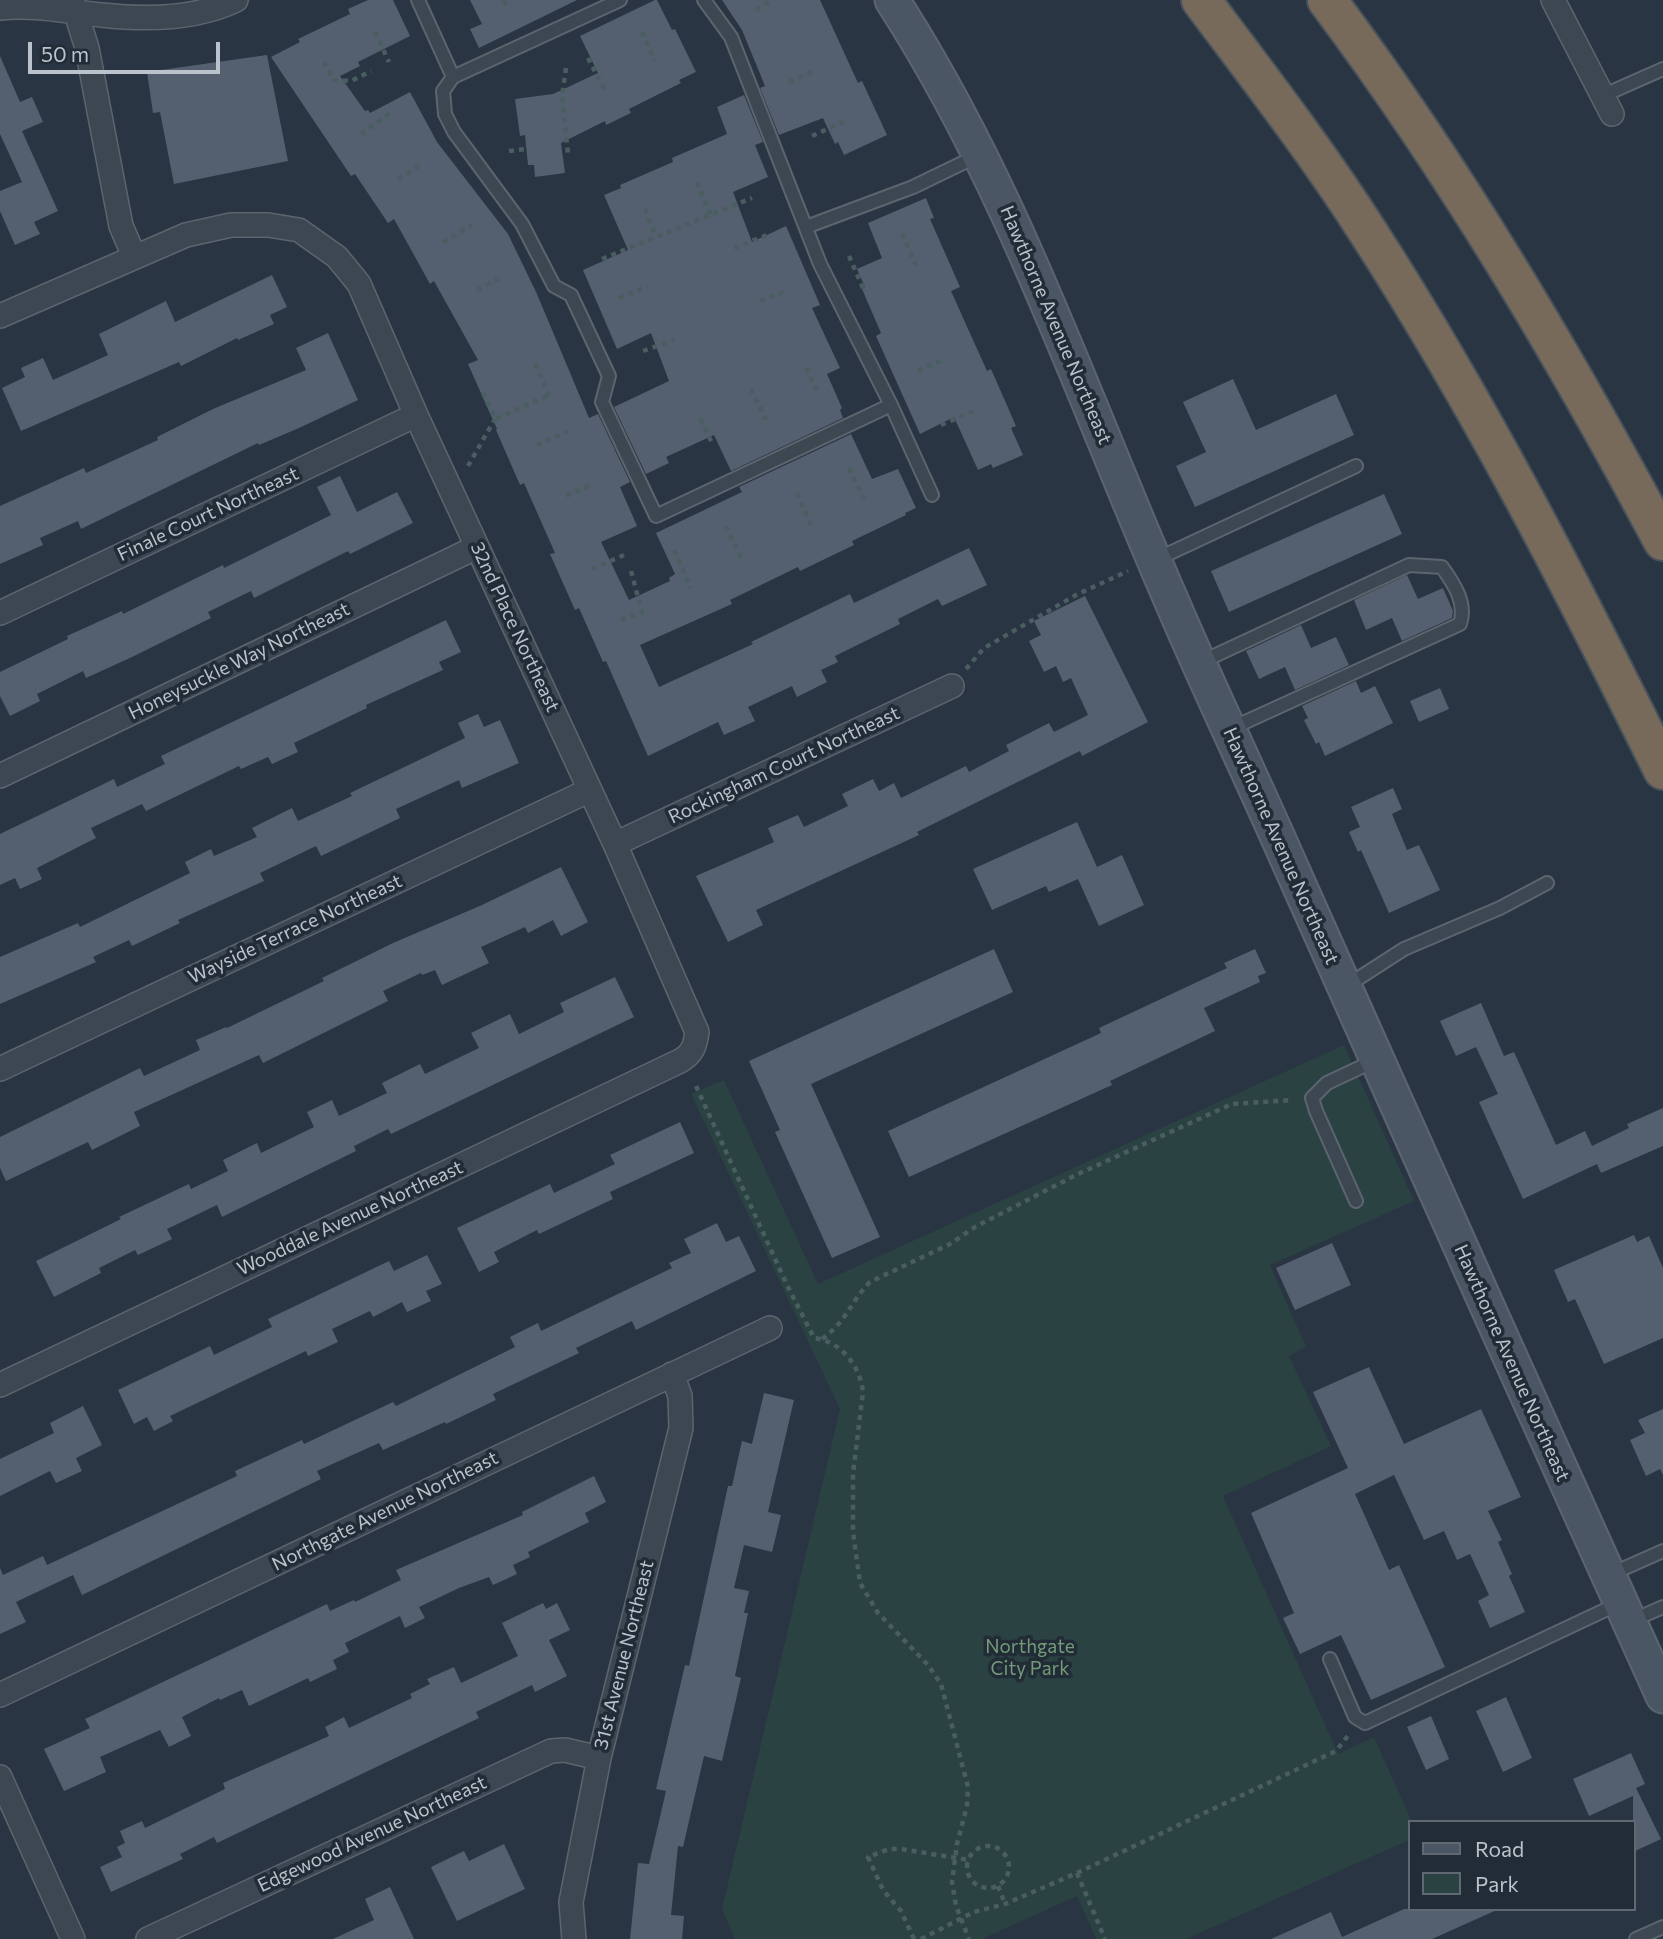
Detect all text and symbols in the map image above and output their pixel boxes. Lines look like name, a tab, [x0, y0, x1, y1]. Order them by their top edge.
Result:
scale bar	[32, 28, 224, 72]
text: 50 m	[41, 41, 89, 66]
street label: Hawthorne Avenue Northeast	[995, 202, 1117, 448]
street label: Finale Court Northeast	[114, 462, 302, 566]
street label: 32nd Place Northeast	[466, 538, 564, 716]
street label: Honeysuckle Way Northeast	[125, 597, 353, 725]
street label: Rockingham Court Northeast	[665, 701, 903, 829]
street label: Hawthorne Avenue Northeast	[1218, 724, 1344, 968]
street label: Wayside Terrace Northeast	[185, 869, 405, 989]
street label: Wooddale Avenue Northeast	[234, 1156, 466, 1280]
street label: Hawthorne Avenue Northeast	[1449, 1241, 1575, 1485]
street label: Northgate Avenue Northeast	[268, 1446, 502, 1576]
street label: 31st Avenue Northeast	[589, 1558, 659, 1752]
park label: Northgate City Park	[985, 1636, 1075, 1680]
street label: Edgewood Avenue Northeast	[254, 1771, 490, 1897]
legend	[1408, 1820, 1635, 1911]
text: Road	[1475, 1836, 1524, 1861]
text: Park	[1475, 1871, 1519, 1896]

